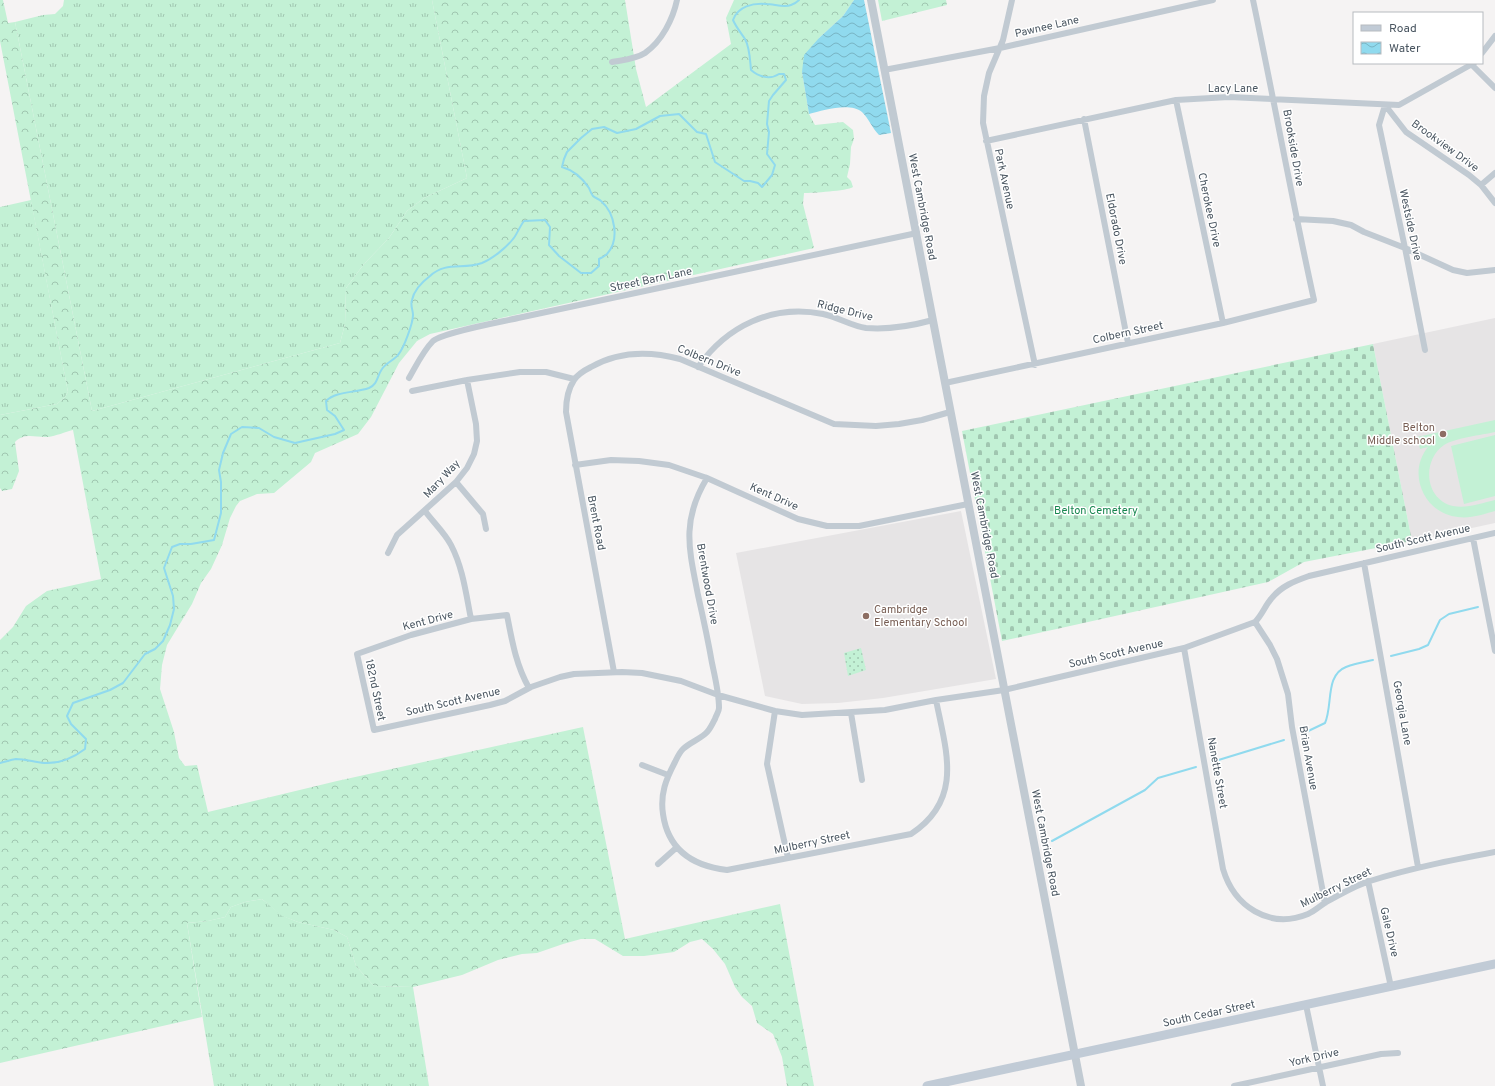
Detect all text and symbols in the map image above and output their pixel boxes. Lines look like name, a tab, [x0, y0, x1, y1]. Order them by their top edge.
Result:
legend	[1353, 12, 1483, 64]
street label: Pawnee Lane	[1013, 13, 1081, 41]
text: Road	[1389, 21, 1417, 37]
text: Water	[1389, 41, 1421, 57]
street label: Lacy Lane	[1208, 82, 1258, 96]
street label: Brookside Drive	[1279, 108, 1307, 188]
street label: Brookview Drive	[1408, 117, 1482, 175]
street label: Park Avenue	[991, 147, 1017, 211]
street label: West Cambridge Road	[905, 152, 939, 262]
street label: Cherokee Drive	[1194, 171, 1224, 249]
street label: Westside Drive	[1396, 188, 1424, 262]
street label: Eldorado Drive	[1102, 192, 1130, 266]
street label: Street Barn Lane	[609, 264, 693, 296]
street label: Ridge Drive	[816, 297, 874, 325]
street label: Colbern Street	[1091, 319, 1165, 347]
street label: Colbern Drive	[675, 342, 743, 380]
place label: Belton Middle school	[1367, 421, 1435, 448]
marker: Belton Middle school	[1438, 429, 1448, 439]
street label: Mary Way	[421, 457, 463, 501]
street label: West Cambridge Road	[967, 470, 1001, 580]
street label: Kent Drive	[747, 480, 801, 514]
street label: Brent Road	[584, 494, 608, 552]
park label: Belton Cemetery	[1054, 504, 1138, 518]
street label: South Scott Avenue	[1374, 521, 1472, 557]
street label: Brentwood Drive	[693, 542, 721, 626]
place label: Cambridge Elementary School	[874, 603, 967, 630]
street label: Kent Drive	[401, 608, 455, 634]
marker: Cambridge Elementary School	[861, 611, 871, 621]
street label: South Scott Avenue	[1067, 636, 1165, 672]
street label: 182nd Street	[362, 658, 388, 722]
street label: Georgia Lane	[1389, 680, 1415, 747]
street label: South Scott Avenue	[404, 684, 502, 720]
street label: Brian Avenue	[1295, 725, 1321, 791]
street label: Nanette Street	[1204, 736, 1230, 810]
street label: West Cambridge Road	[1028, 788, 1062, 898]
street label: Mulberry Street	[773, 828, 851, 858]
street label: Mulberry Street	[1298, 865, 1374, 911]
street label: Gale Drive	[1376, 906, 1402, 958]
street label: South Cedar Street	[1162, 997, 1256, 1031]
street label: York Drive	[1288, 1045, 1340, 1071]

